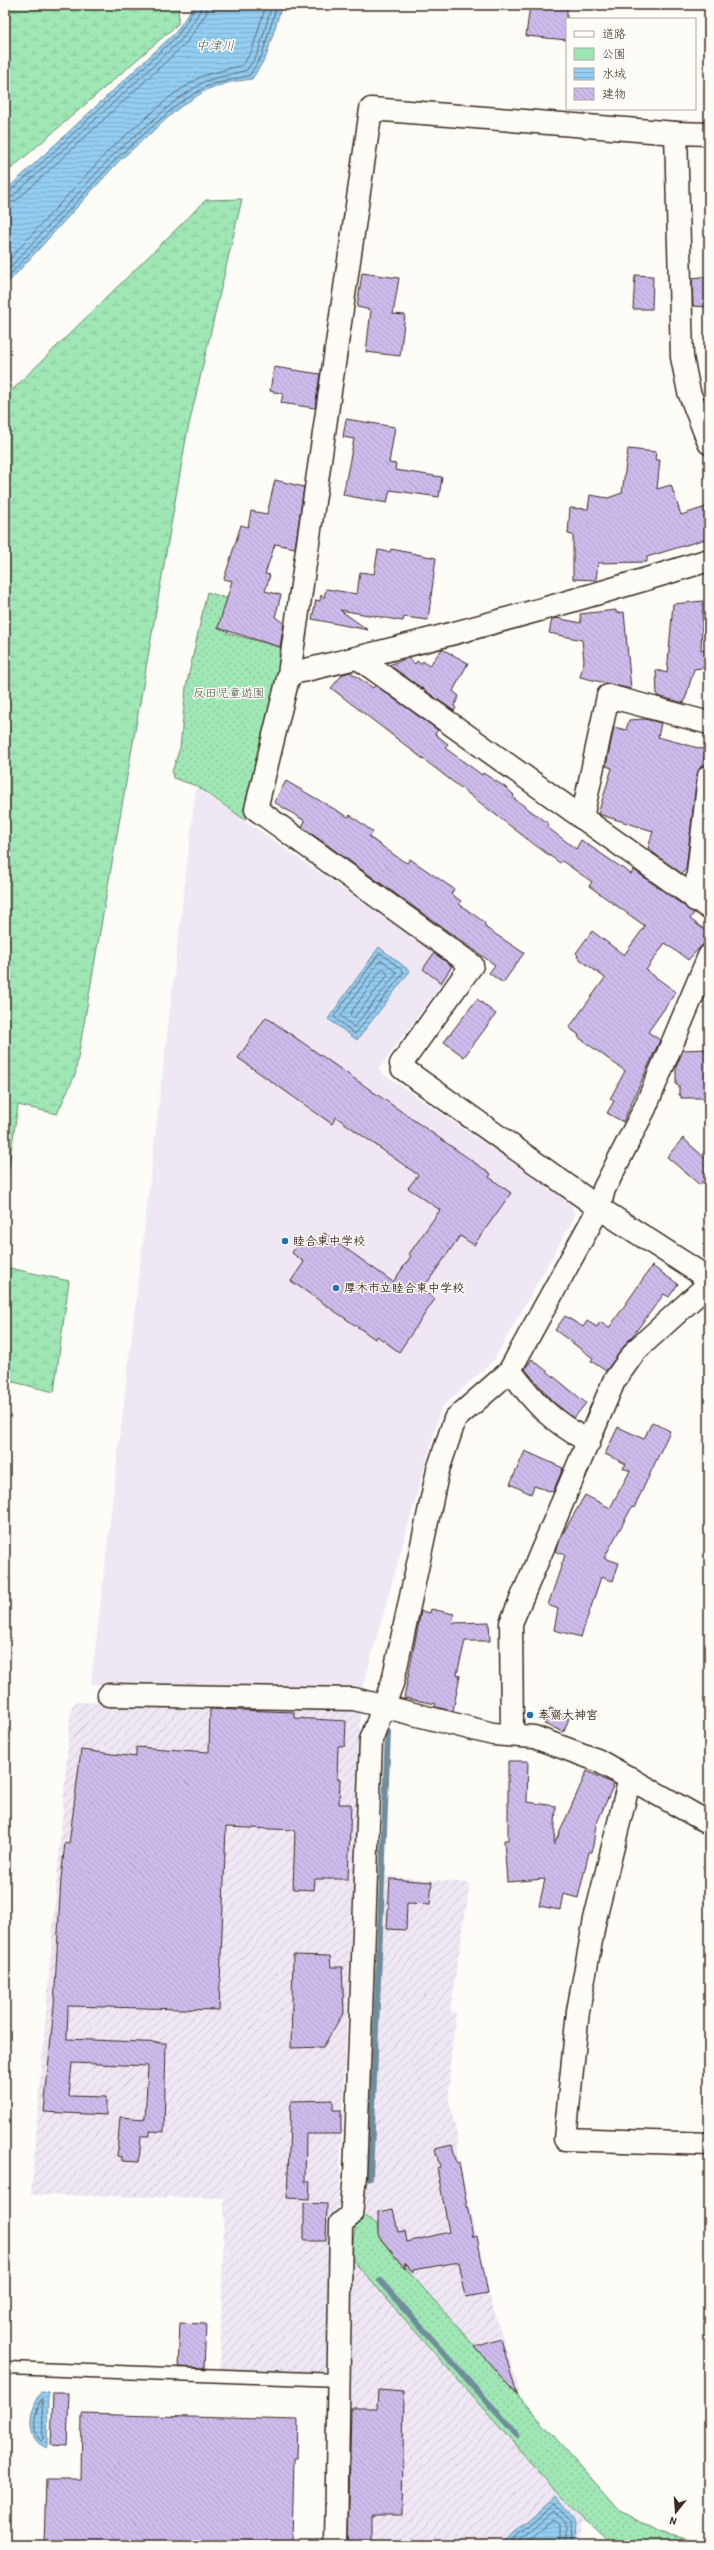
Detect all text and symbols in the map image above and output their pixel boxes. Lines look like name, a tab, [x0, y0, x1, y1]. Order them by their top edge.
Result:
legend	[566, 18, 696, 110]
text: 道路	[602, 25, 626, 42]
water label: 中津川	[195, 36, 235, 54]
text: 公園	[602, 45, 626, 62]
text: 水域	[602, 65, 626, 82]
text: 建物	[602, 85, 626, 102]
park label: 反田児童遊園	[193, 684, 265, 701]
place label: 睦合東中学校	[293, 1232, 365, 1249]
marker: 睦合東中学校	[280, 1236, 290, 1246]
place label: 厚木市立睦合東中学校	[344, 1279, 464, 1296]
marker: 厚木市立睦合東中学校	[331, 1283, 341, 1293]
place label: 奉齋大神宮	[538, 1706, 598, 1723]
marker: 奉齋大神宮	[525, 1710, 535, 1720]
north arrow	[656, 2492, 696, 2532]
text: N	[668, 2514, 678, 2529]

